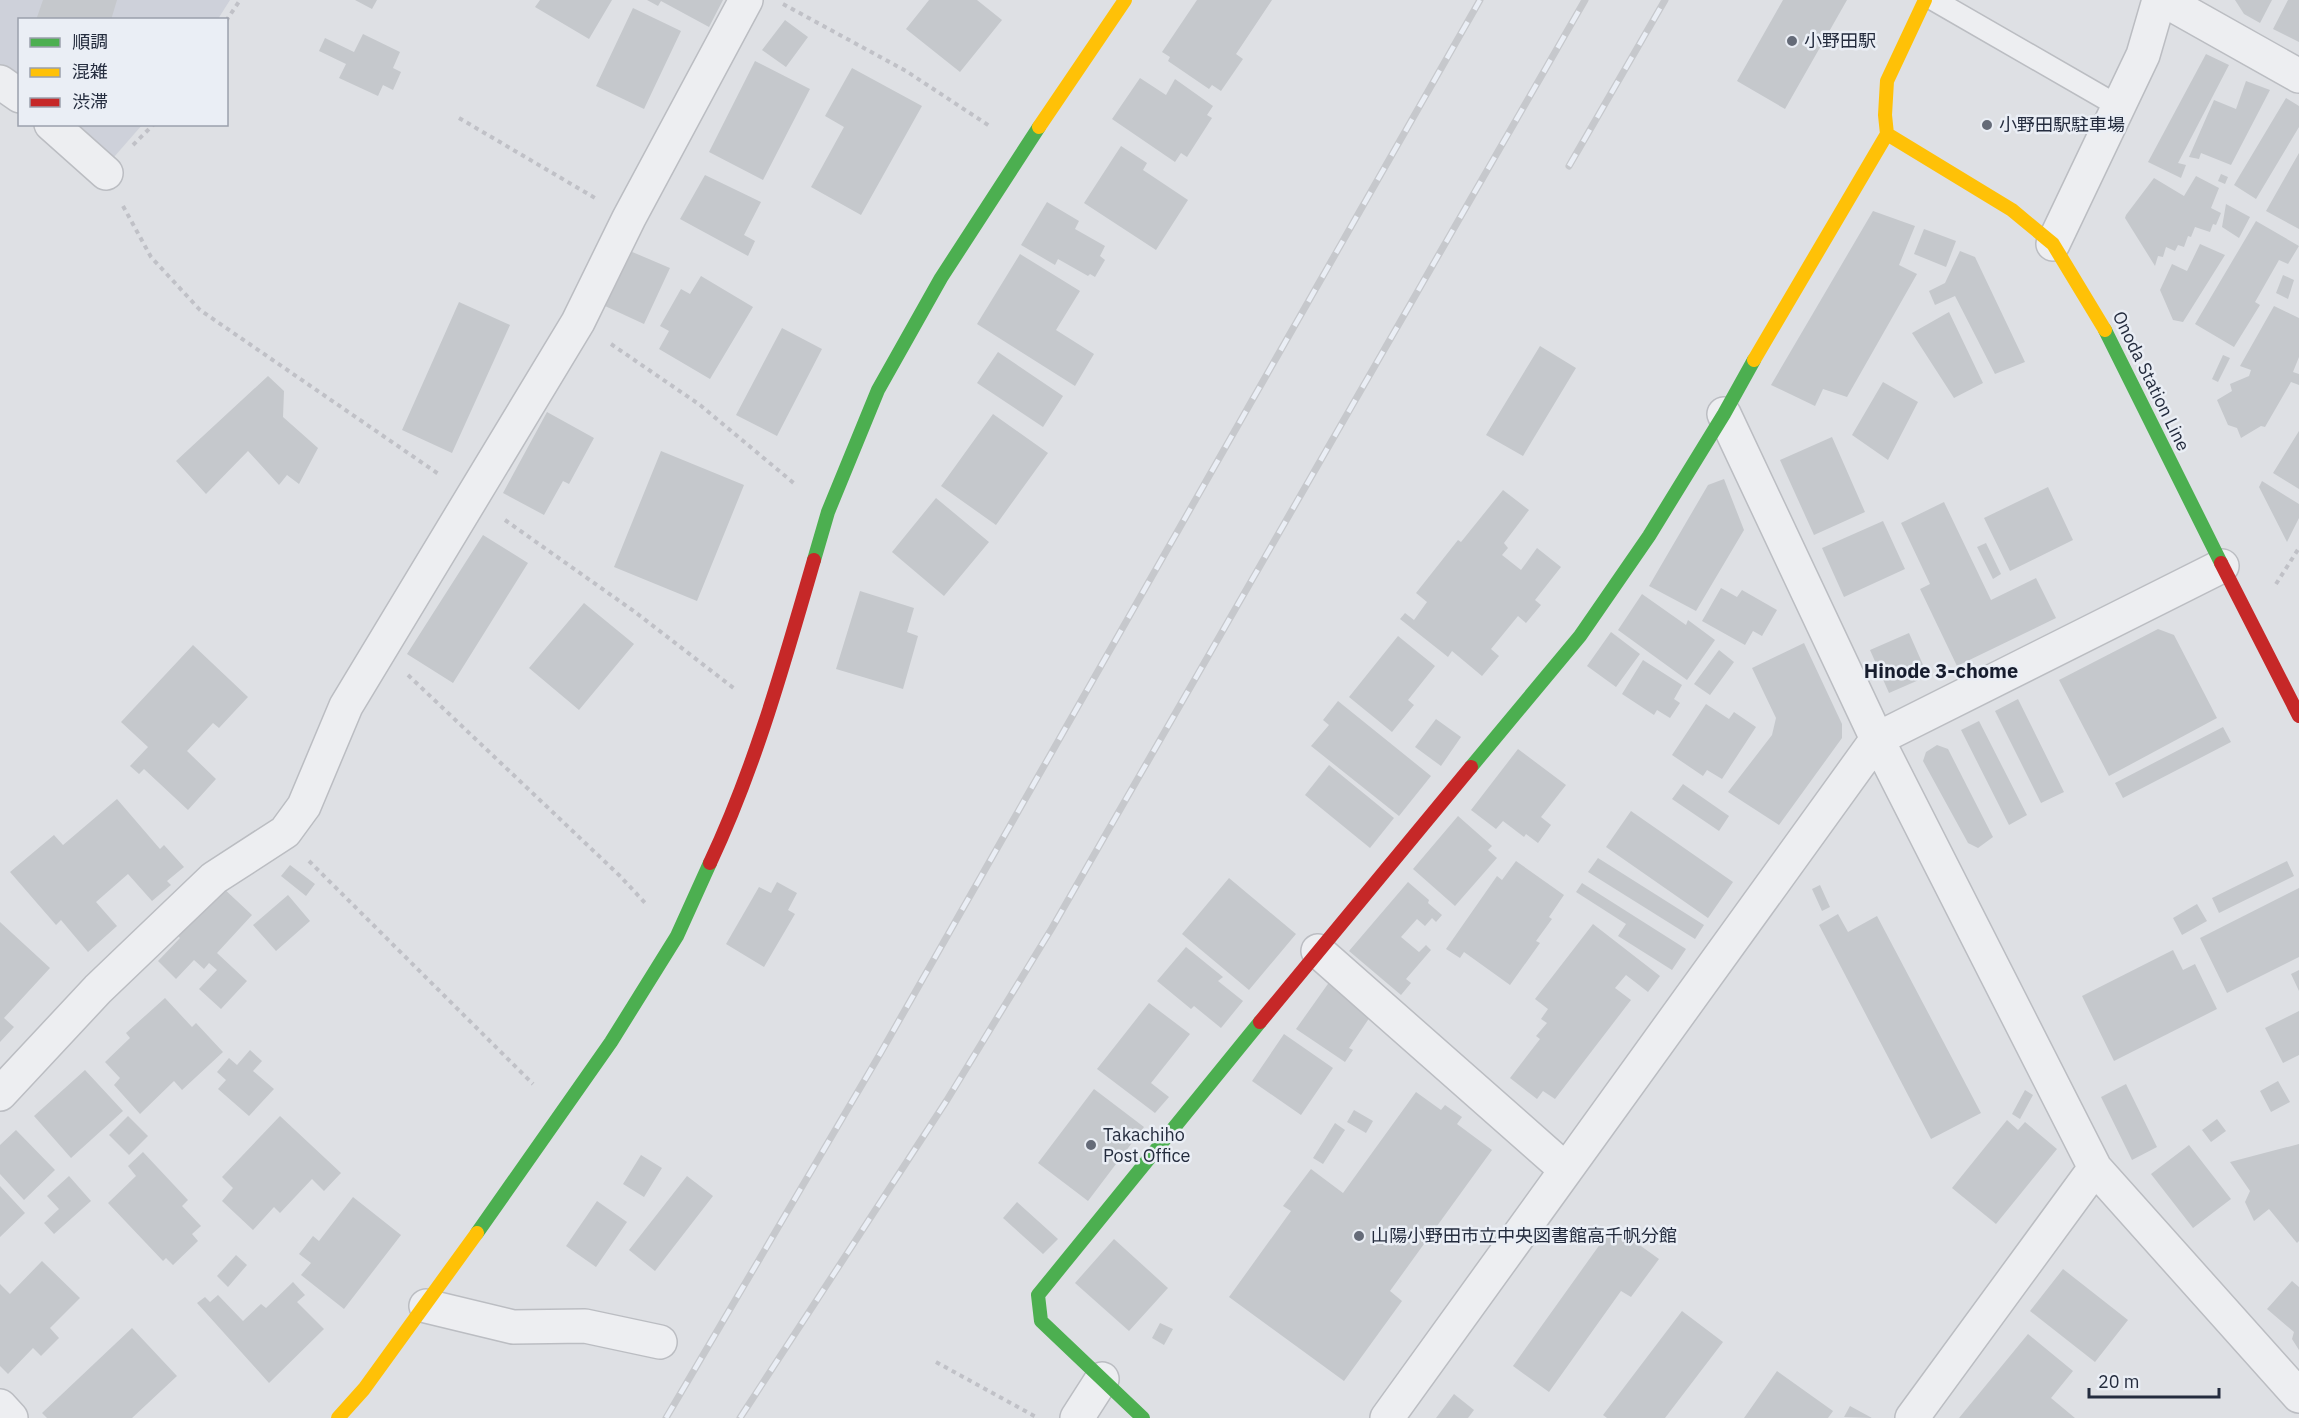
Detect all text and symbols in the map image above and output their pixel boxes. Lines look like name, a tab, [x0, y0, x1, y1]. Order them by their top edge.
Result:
legend	[18, 18, 228, 126]
place label: 小野田駅	[1804, 29, 1876, 52]
text: 順調	[72, 30, 108, 53]
marker: 小野田駅	[1785, 34, 1799, 48]
text: 混雑	[72, 60, 108, 83]
text: 渋滞	[72, 90, 108, 113]
place label: 小野田駅駐車場	[1999, 113, 2125, 136]
marker: 小野田駅駐車場	[1980, 118, 1994, 132]
street label: Onoda Station Line	[2108, 307, 2195, 455]
district label: Hinode 3-chome	[1864, 657, 2018, 684]
place label: Takachiho Post Office	[1103, 1123, 1191, 1167]
marker: Takachiho Post Office	[1084, 1138, 1098, 1152]
place label: 山陽小野田市立中央図書館高千帆分館	[1371, 1224, 1677, 1247]
marker: 山陽小野田市立中央図書館高千帆分館	[1352, 1229, 1366, 1243]
scale bar	[2089, 1361, 2220, 1399]
text: 20 m	[2098, 1370, 2140, 1393]

